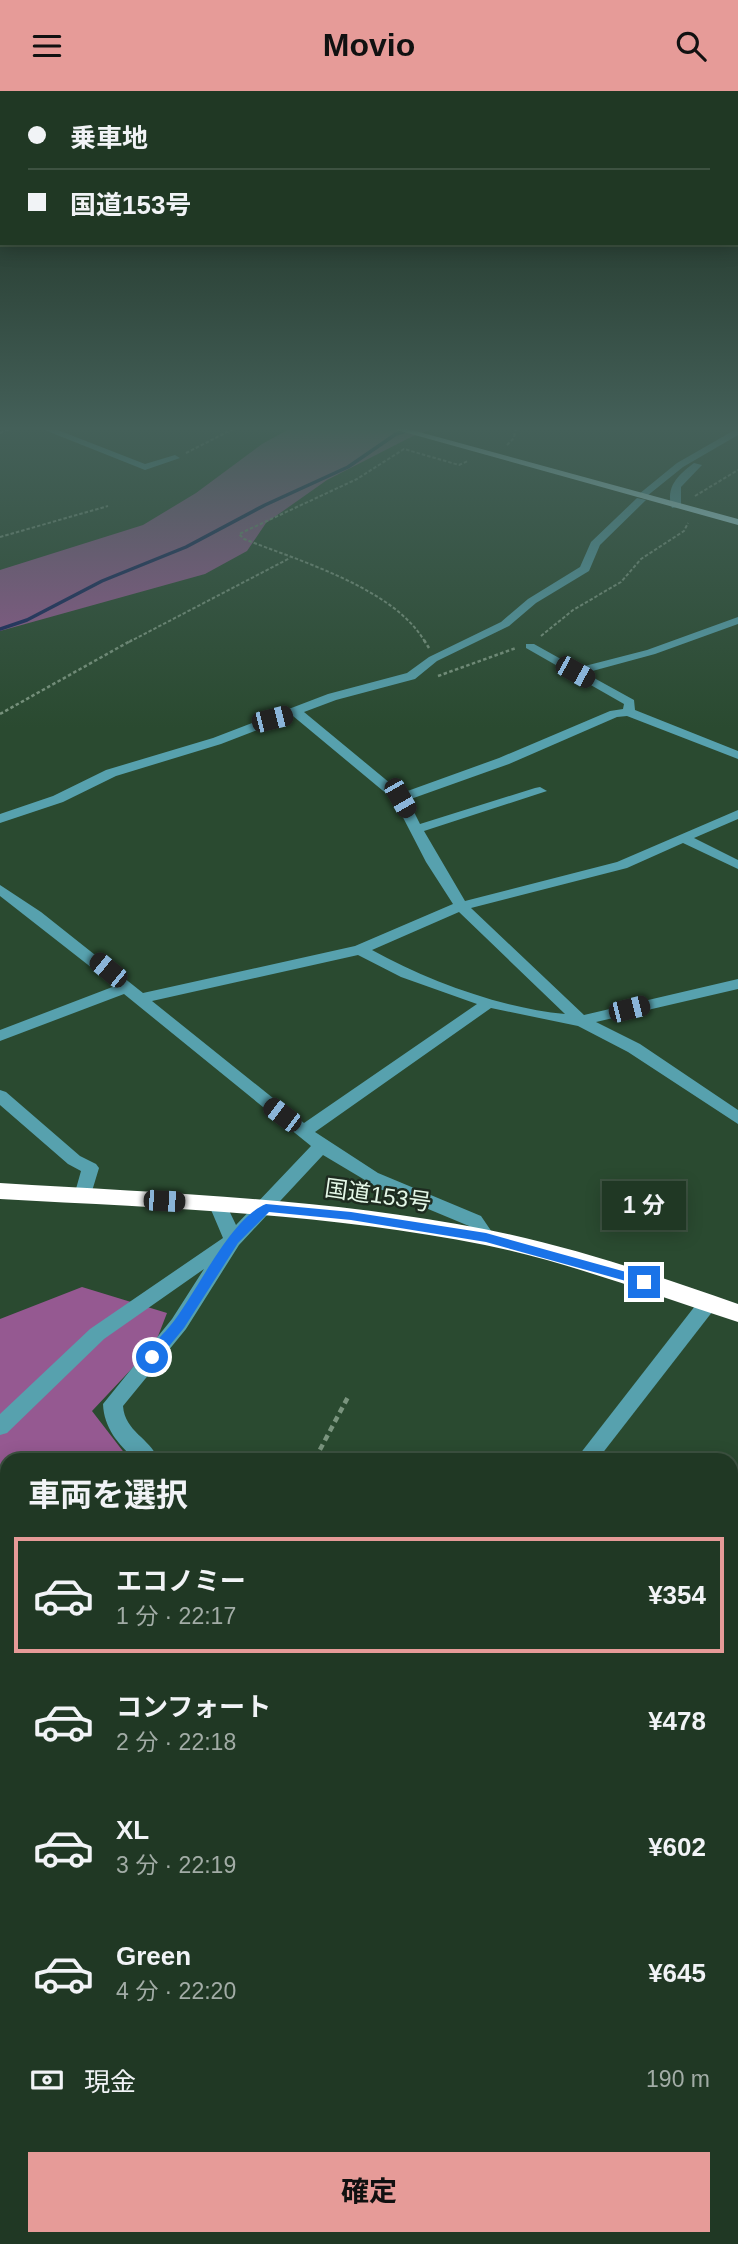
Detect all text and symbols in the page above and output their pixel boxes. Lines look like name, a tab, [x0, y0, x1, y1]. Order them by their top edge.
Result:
icon: menu	[28, 27, 66, 65]
text: Movio	[323, 27, 415, 63]
icon: search	[672, 27, 710, 65]
text: 乗車地	[70, 123, 148, 153]
text: 国道153号	[70, 190, 191, 220]
car	[552, 653, 599, 691]
car	[250, 704, 295, 734]
car	[381, 775, 420, 821]
car	[86, 949, 131, 991]
car	[607, 994, 652, 1024]
car	[259, 1094, 306, 1136]
street label: 国道153号	[323, 1175, 433, 1215]
callout: 1 分	[602, 1181, 686, 1229]
car	[143, 1189, 186, 1213]
text: 1 分	[623, 1192, 665, 1218]
route end	[628, 1266, 660, 1298]
route start	[136, 1341, 168, 1373]
text: 車両を選択	[28, 1477, 188, 1513]
icon: car	[32, 1564, 95, 1627]
text: エコノミー	[116, 1566, 246, 1596]
text: ¥354	[648, 1580, 706, 1610]
text: 1 分 · 22:17	[116, 1603, 236, 1629]
icon: car	[32, 1690, 95, 1753]
text: コンフォート	[116, 1692, 271, 1722]
text: ¥478	[648, 1706, 706, 1736]
text: 2 分 · 22:18	[116, 1729, 236, 1755]
text: XL	[116, 1815, 149, 1845]
icon: car	[32, 1816, 95, 1879]
text: ¥602	[648, 1832, 706, 1862]
text: 3 分 · 22:19	[116, 1852, 236, 1878]
text: Green	[116, 1941, 191, 1971]
icon: car	[32, 1942, 95, 2005]
text: ¥645	[648, 1958, 706, 1988]
text: 4 分 · 22:20	[116, 1978, 236, 2004]
icon: cash	[28, 2061, 66, 2099]
text: 190 m	[646, 2066, 710, 2092]
text: 現金	[84, 2067, 136, 2097]
button: 確定	[28, 2152, 710, 2232]

